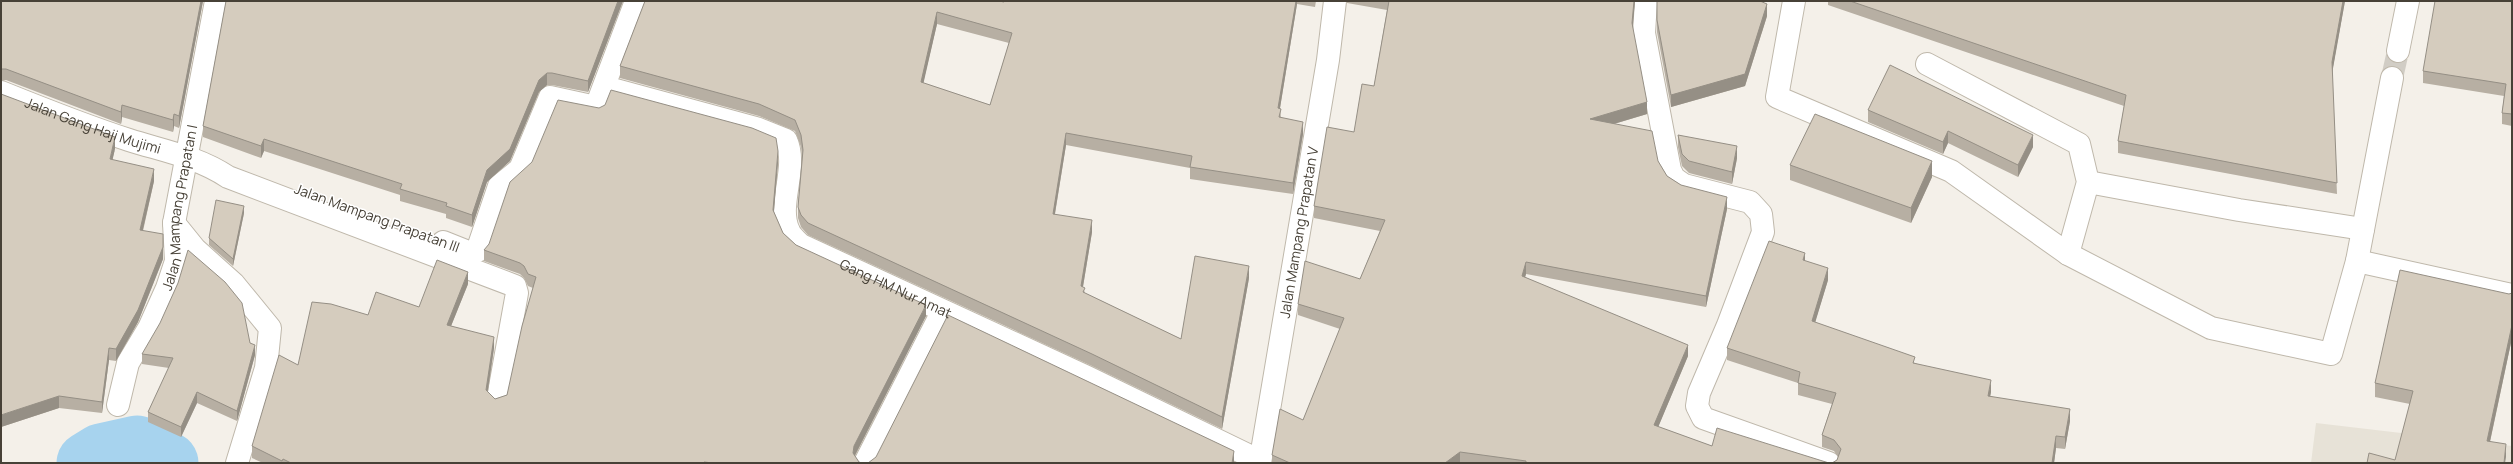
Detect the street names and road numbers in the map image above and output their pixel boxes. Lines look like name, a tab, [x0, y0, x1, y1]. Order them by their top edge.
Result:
street label: Jalan Gang Haji Mujimi	[22, 93, 163, 158]
street label: Jalan Mampang Prapatan I	[157, 123, 201, 293]
street label: Jalan Mampang Prapatan V	[1275, 145, 1322, 319]
street label: Jalan Mampang Prapatan III	[292, 179, 462, 256]
street label: Gang HM Nur Amat	[837, 254, 955, 322]

